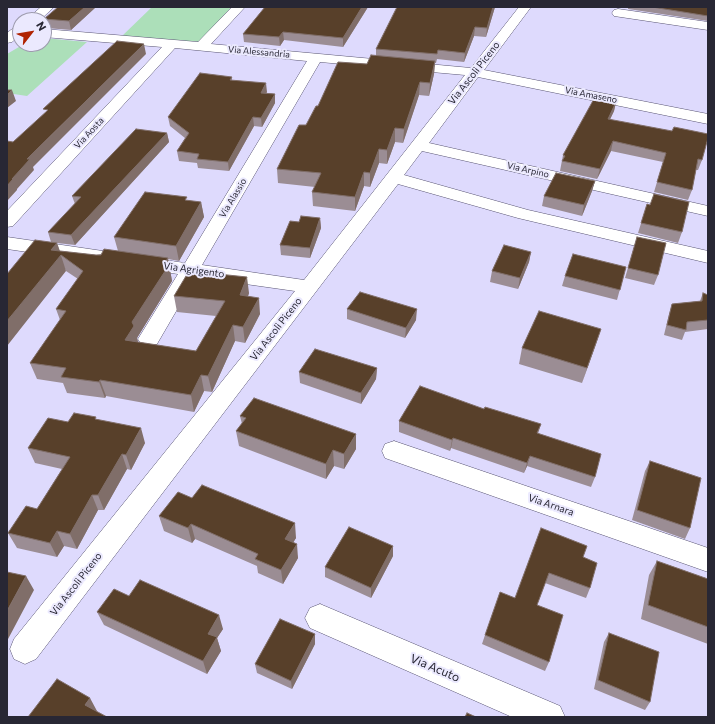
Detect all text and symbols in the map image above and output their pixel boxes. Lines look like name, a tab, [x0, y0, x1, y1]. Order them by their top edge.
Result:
north arrow	[12, 12, 52, 52]
text: N	[34, 19, 50, 33]
street label: Via Ascoli Piceno	[446, 39, 502, 107]
street label: Via Alessandria	[228, 44, 290, 60]
street label: Via Amaseno	[564, 85, 618, 105]
street label: Via Aosta	[72, 115, 106, 151]
street label: Via Arpino	[506, 160, 550, 180]
street label: Via Alassio	[217, 176, 249, 220]
street label: Via Agrigento	[163, 260, 225, 280]
street label: Via Ascoli Piceno	[248, 295, 304, 363]
street label: Via Arnara	[527, 492, 575, 518]
street label: Via Ascoli Piceno	[48, 550, 104, 618]
street label: Via Acuto	[408, 651, 462, 685]

